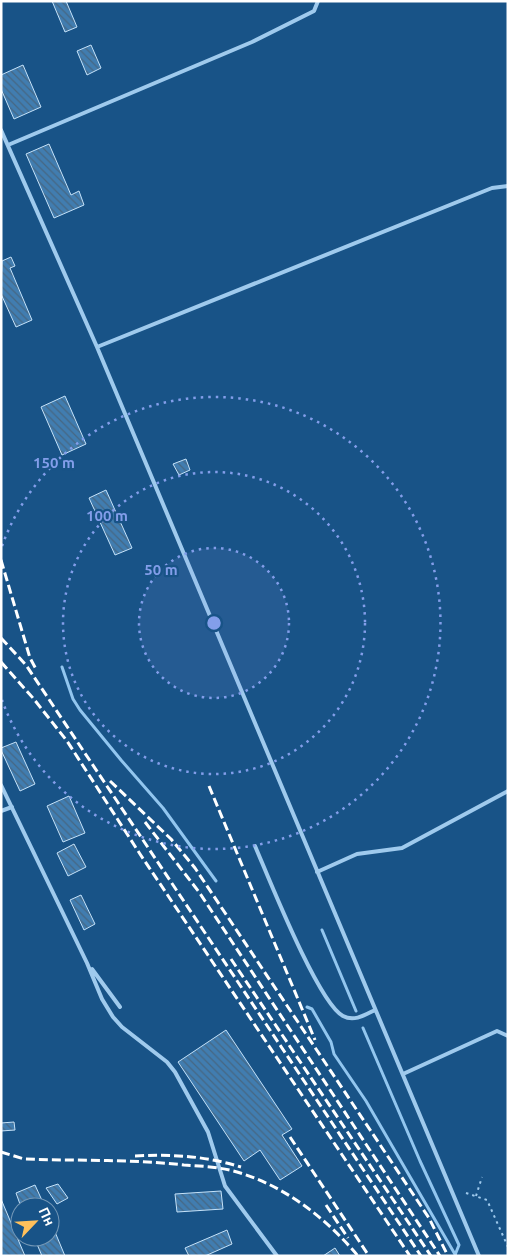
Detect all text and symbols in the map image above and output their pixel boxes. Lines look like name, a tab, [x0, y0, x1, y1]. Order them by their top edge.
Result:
text: 150 m	[33, 454, 75, 471]
text: 100 m	[86, 507, 128, 524]
text: 50 m	[144, 561, 178, 578]
centre of rings	[205, 614, 223, 632]
north arrow	[10, 1197, 60, 1247]
text: Пн	[36, 1205, 58, 1228]

